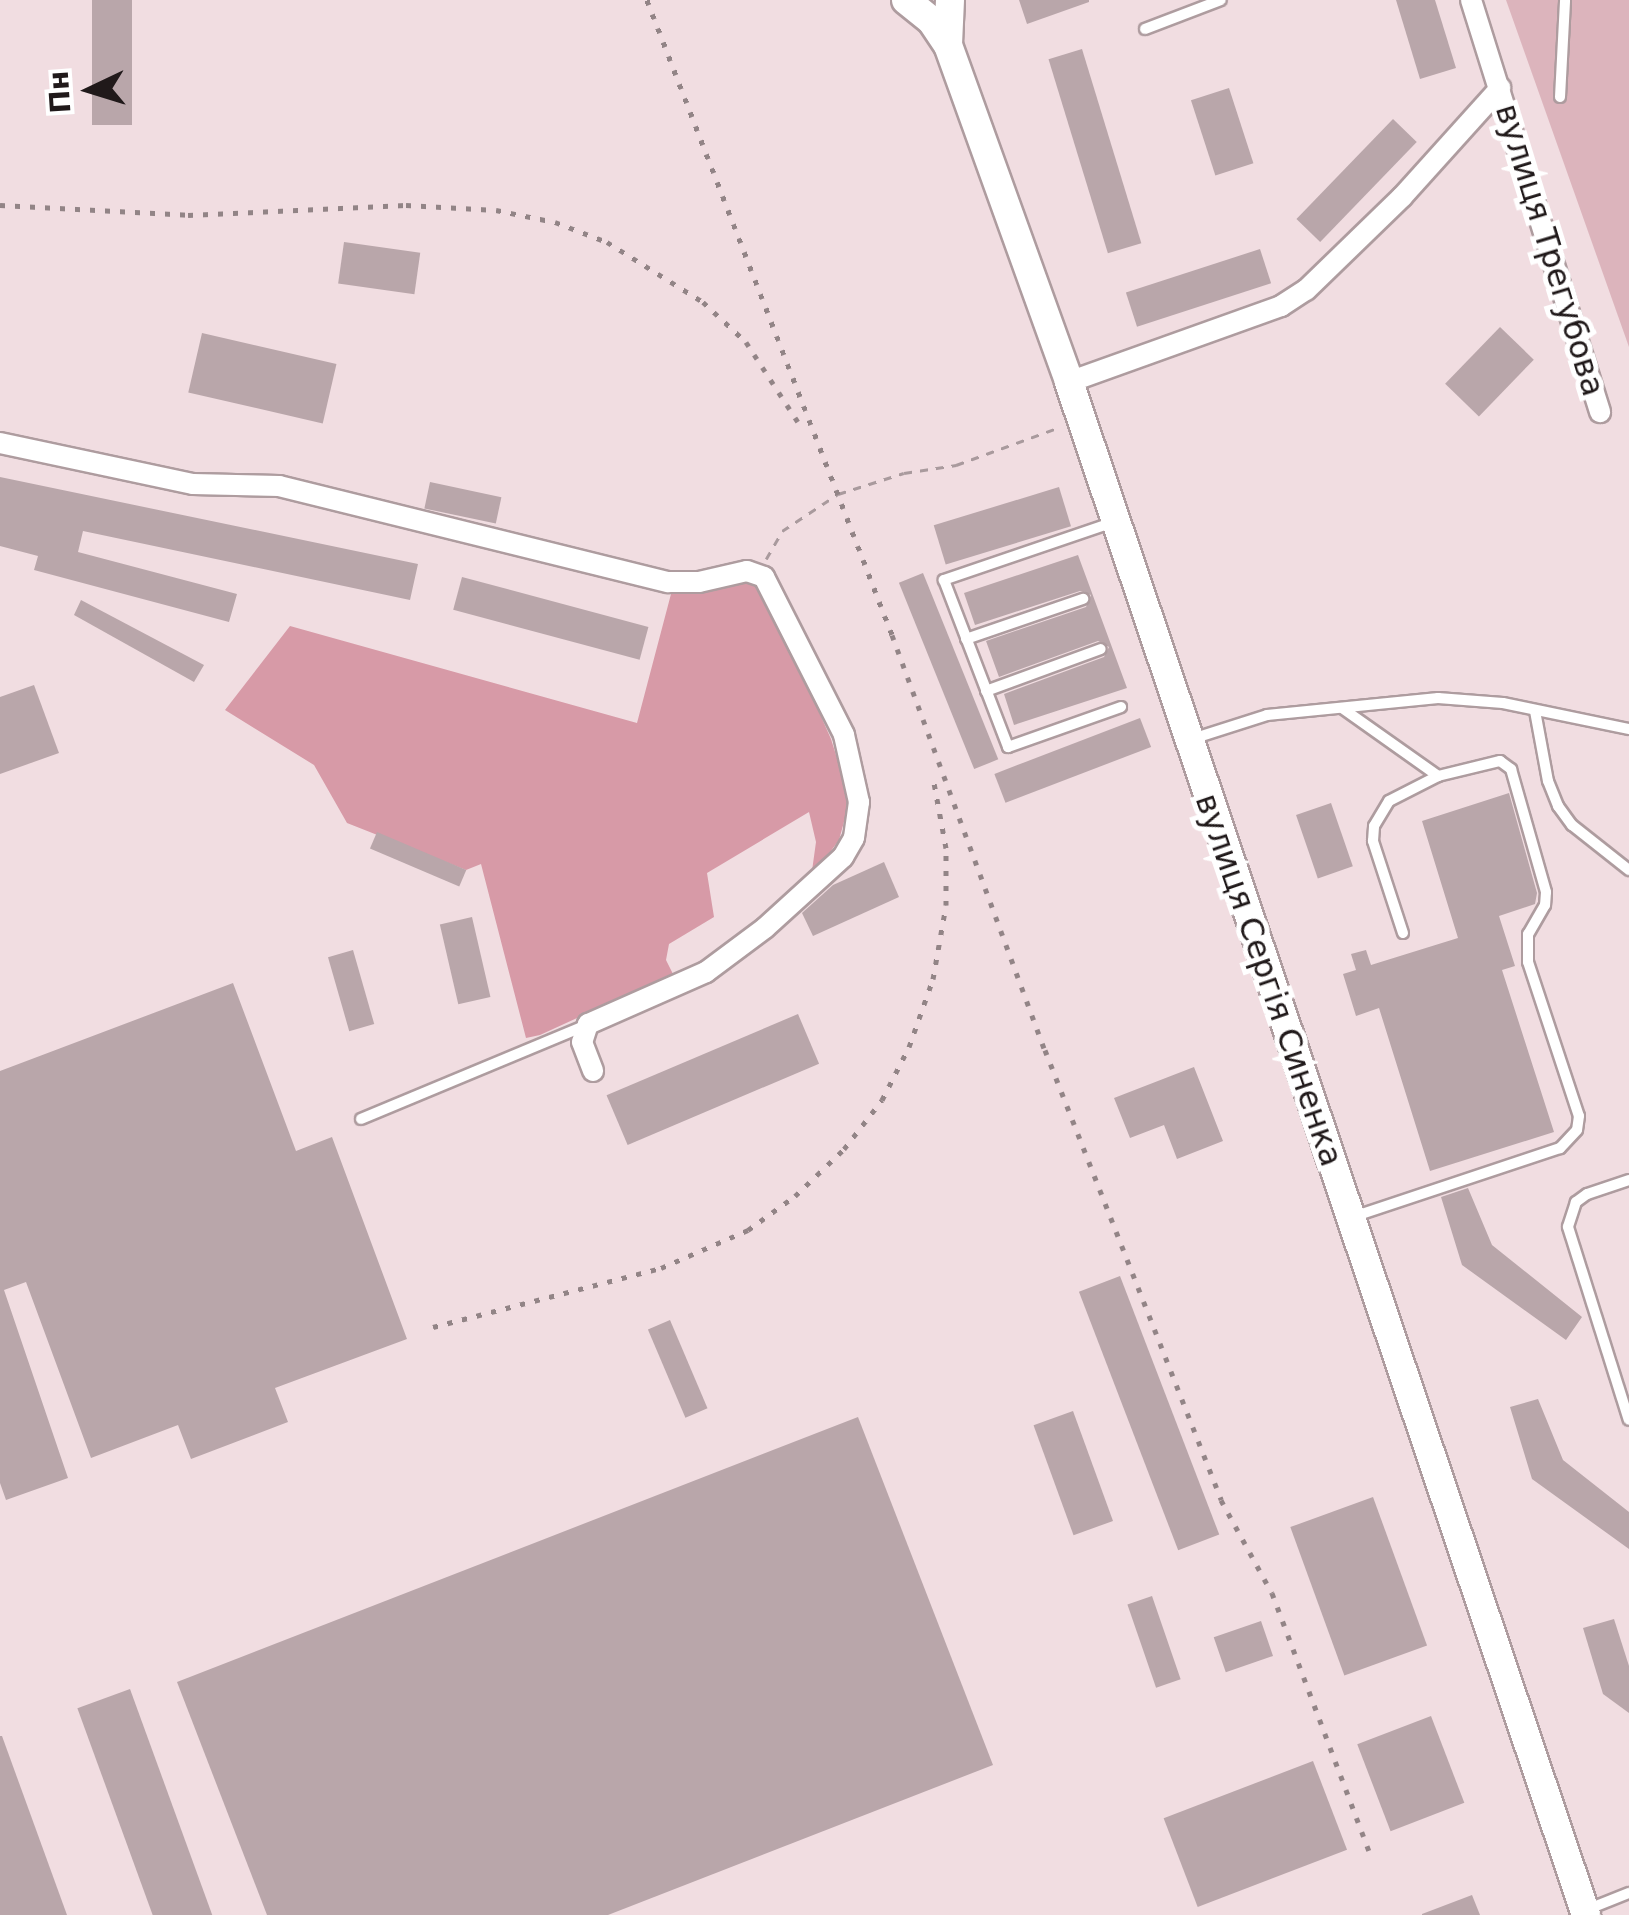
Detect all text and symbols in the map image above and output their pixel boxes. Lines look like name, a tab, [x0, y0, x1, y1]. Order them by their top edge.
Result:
north arrow	[40, 40, 140, 140]
text: Пн	[42, 70, 78, 115]
street label: вулиця Трегубова	[1487, 99, 1613, 401]
street label: вулиця Сергія Синенка	[1187, 789, 1351, 1171]

